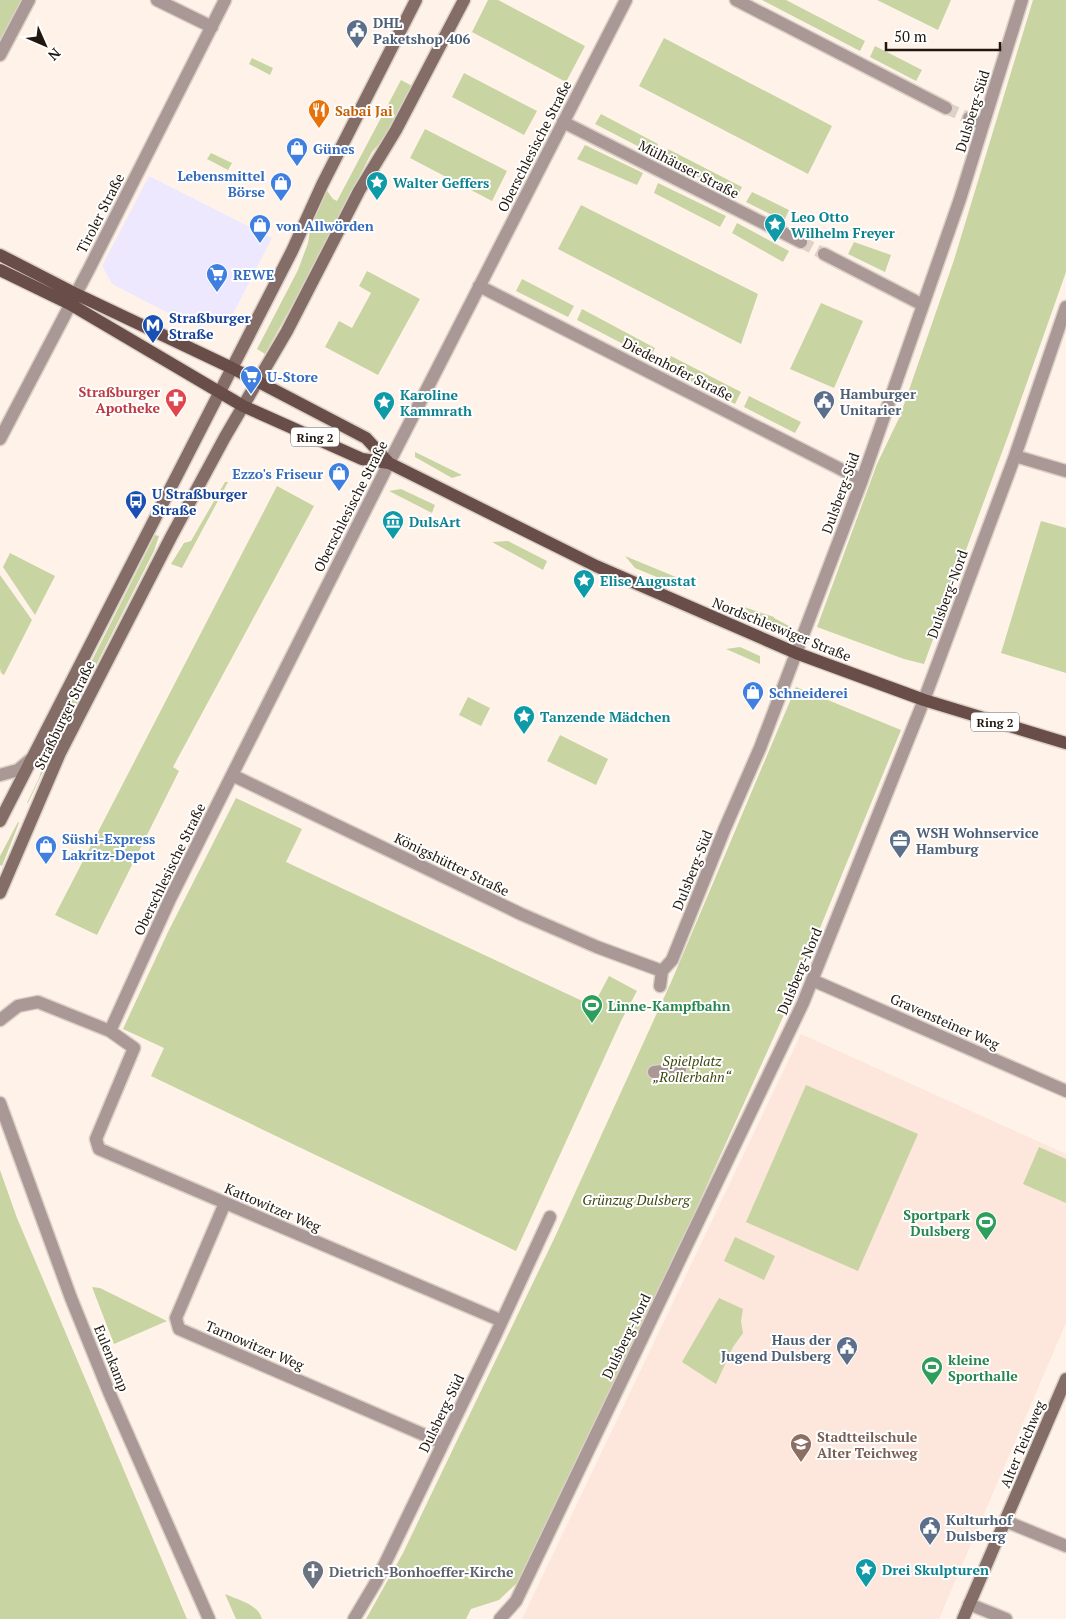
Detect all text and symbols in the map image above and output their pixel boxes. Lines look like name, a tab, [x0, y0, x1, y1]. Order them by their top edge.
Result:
place label: DHL Paketshop 406	[373, 13, 470, 48]
public building icon: DHL Paketshop 406	[345, 18, 369, 49]
north arrow	[20, 20, 70, 70]
scale bar	[886, 20, 1000, 52]
text: 50 m	[894, 26, 927, 46]
text: N	[44, 44, 65, 65]
street label: Dulsberg-Süd	[951, 67, 994, 154]
street label: Oberschlesische Straße	[493, 77, 575, 215]
restaurant icon: Sabai Jai	[307, 98, 331, 129]
place label: Sabai Jai	[335, 101, 393, 120]
street label: Mülhäuser Straße	[635, 135, 743, 203]
shop icon: Günes	[285, 136, 309, 167]
place label: Günes	[313, 139, 355, 158]
place label: Lebensmittel Börse	[177, 166, 265, 201]
street label: Tiroler Straße	[72, 170, 128, 256]
place icon: Walter Geffers	[365, 170, 389, 201]
shop icon: Lebensmittel Börse	[269, 171, 293, 202]
place label: Walter Geffers	[393, 173, 489, 192]
place label: Leo Otto Wilhelm Freyer	[791, 207, 895, 242]
place icon: Leo Otto Wilhelm Freyer	[763, 212, 787, 243]
shop icon: von Allwörden	[248, 213, 272, 244]
place label: von Allwörden	[275, 216, 374, 235]
supermarket icon: REWE	[205, 262, 229, 293]
place label: REWE	[233, 265, 274, 284]
place label: Straßburger Straße	[169, 308, 250, 343]
metro station icon: Straßburger Straße	[141, 313, 165, 344]
street label: Diedenhofer Straße	[619, 333, 737, 405]
supermarket icon: U-Store	[239, 364, 263, 395]
place label: U-Store	[267, 367, 319, 386]
place label: Straßburger Apotheke	[79, 382, 160, 417]
place label: Hamburger Unitarier	[840, 384, 916, 419]
place label: Karoline Kammrath	[400, 385, 472, 420]
pharmacy icon: Straßburger Apotheke	[164, 387, 188, 418]
public building icon: Hamburger Unitarier	[812, 389, 836, 420]
place icon: Karoline Kammrath	[372, 390, 396, 421]
road number: Ring 2	[291, 428, 339, 447]
street label: Oberschlesische Straße	[309, 437, 391, 575]
street label: Dulsberg-Süd	[817, 450, 864, 536]
shop icon: Ezzo's Friseur	[327, 461, 351, 492]
place label: Ezzo's Friseur	[232, 464, 323, 483]
place label: U Straßburger Straße	[152, 484, 247, 519]
bus stop icon: U Straßburger Straße	[124, 489, 148, 520]
museum icon: DulsArt	[381, 509, 405, 540]
place label: DulsArt	[409, 512, 461, 531]
street label: Dulsberg-Nord	[922, 547, 972, 641]
place icon: Elise Augustat	[572, 568, 596, 599]
place label: Elise Augustat	[600, 571, 696, 590]
street label: Nordschleswiger Straße	[710, 592, 854, 666]
street label: Straßburger Straße	[29, 657, 99, 773]
shop icon: Schneiderei	[741, 680, 765, 711]
place label: Schneiderei	[769, 683, 848, 702]
place icon: Tanzende Mädchen	[512, 704, 536, 735]
place label: Tanzende Mädchen	[540, 707, 670, 726]
road number: Ring 2	[971, 712, 1019, 732]
street label: Oberschlesische Straße	[129, 800, 209, 938]
place label: WSH Wohnservice Hamburg	[916, 823, 1039, 858]
street label: Dulsberg-Süd	[667, 827, 717, 913]
street label: Königshütter Straße	[391, 828, 513, 900]
office icon: WSH Wohnservice Hamburg	[888, 828, 912, 859]
place label: Süshi-Express Lakritz-Depot	[62, 829, 156, 864]
shop icon: Süshi-Express Lakritz-Depot	[34, 834, 58, 865]
street label: Dulsberg-Nord	[772, 924, 826, 1017]
street label: Gravensteiner Weg	[887, 988, 1003, 1054]
sports icon: Linne-Kampfbahn	[580, 993, 604, 1024]
place label: Linne-Kampfbahn	[608, 996, 731, 1015]
park label: Spielplatz „Rollerbahn“	[653, 1051, 733, 1086]
street label: Kattowitzer Weg	[222, 1178, 325, 1236]
park label: Grünzug Dulsberg	[582, 1190, 691, 1209]
place label: Sportpark Dulsberg	[903, 1205, 971, 1240]
sports icon: Sportpark Dulsberg	[974, 1210, 998, 1241]
street label: Dulsberg-Nord	[597, 1290, 655, 1382]
street label: Tarnowitzer Weg	[203, 1316, 308, 1375]
street label: Eulenkamp	[90, 1322, 134, 1394]
place label: Haus der Jugend Dulsberg	[721, 1330, 832, 1365]
public building icon: Haus der Jugend Dulsberg	[835, 1335, 859, 1366]
place label: kleine Sporthalle	[948, 1350, 1018, 1385]
sports icon: kleine Sporthalle	[920, 1355, 944, 1386]
street label: Dulsberg-Süd	[414, 1370, 468, 1455]
street label: Alter Teichweg	[995, 1397, 1049, 1491]
place label: Stadtteilschule Alter Teichweg	[817, 1427, 919, 1462]
school or university icon: Stadtteilschule Alter Teichweg	[789, 1432, 813, 1463]
place label: Kulturhof Dulsberg	[946, 1510, 1014, 1545]
public building icon: Kulturhof Dulsberg	[918, 1515, 942, 1546]
place icon: Drei Skulpturen	[854, 1557, 878, 1588]
church icon: Dietrich-Bonhoeffer-Kirche	[301, 1559, 325, 1590]
place label: Drei Skulpturen	[882, 1560, 989, 1579]
place label: Dietrich-Bonhoeffer-Kirche	[329, 1562, 514, 1581]

